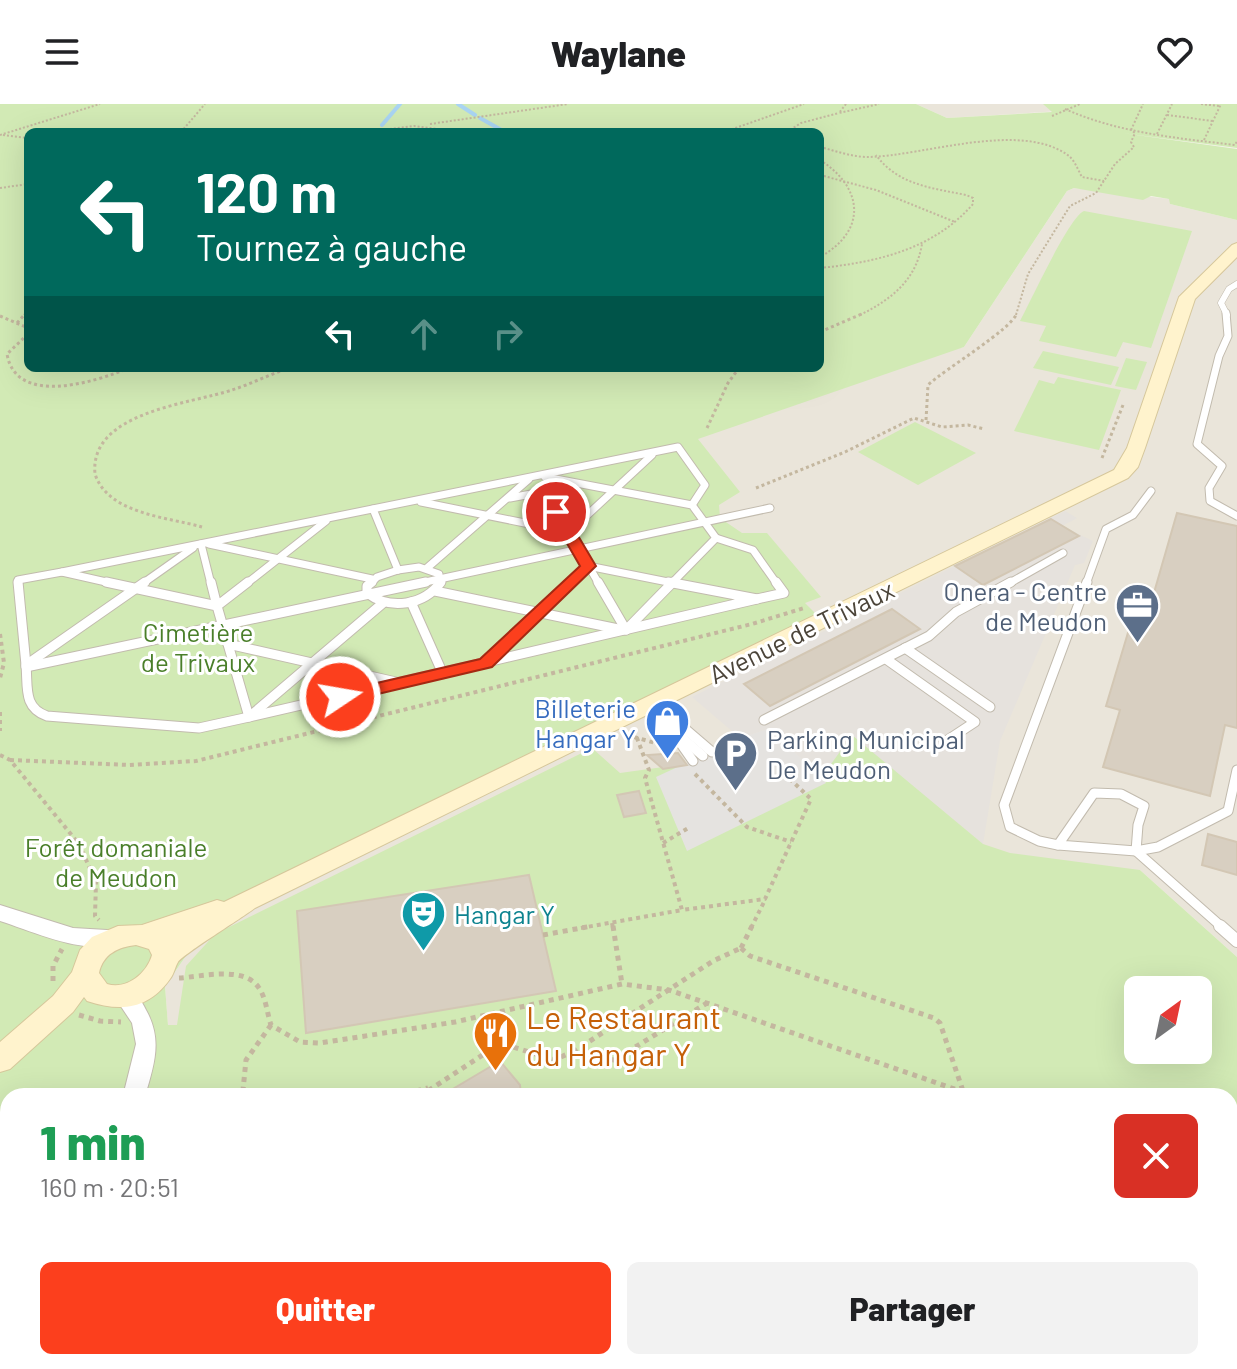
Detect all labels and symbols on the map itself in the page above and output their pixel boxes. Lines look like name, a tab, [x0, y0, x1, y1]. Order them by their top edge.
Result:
pin	[522, 478, 590, 546]
street label: Avenue de Trivaux	[703, 573, 899, 689]
place label: Onera - Centre de Meudon	[944, 575, 1107, 636]
office icon: Onera - Centre de Meudon	[1114, 581, 1162, 644]
park label: Cimetière de Trivaux	[141, 616, 255, 677]
position arrow	[298, 655, 382, 739]
place label: Billeterie Hangar Y	[535, 692, 636, 753]
shop icon: Billeterie Hangar Y	[643, 698, 691, 761]
place label: Parking Municipal De Meudon	[767, 723, 965, 784]
parking icon: Parking Municipal De Meudon	[712, 729, 760, 792]
park label: Forêt domaniale de Meudon	[25, 831, 207, 892]
theatre icon: Hangar Y	[399, 889, 447, 952]
place label: Hangar Y	[454, 898, 555, 929]
north arrow	[1124, 976, 1212, 1064]
place label: Le Restaurant du Hangar Y	[526, 997, 721, 1072]
restaurant icon: Le Restaurant du Hangar Y	[471, 1010, 519, 1073]

